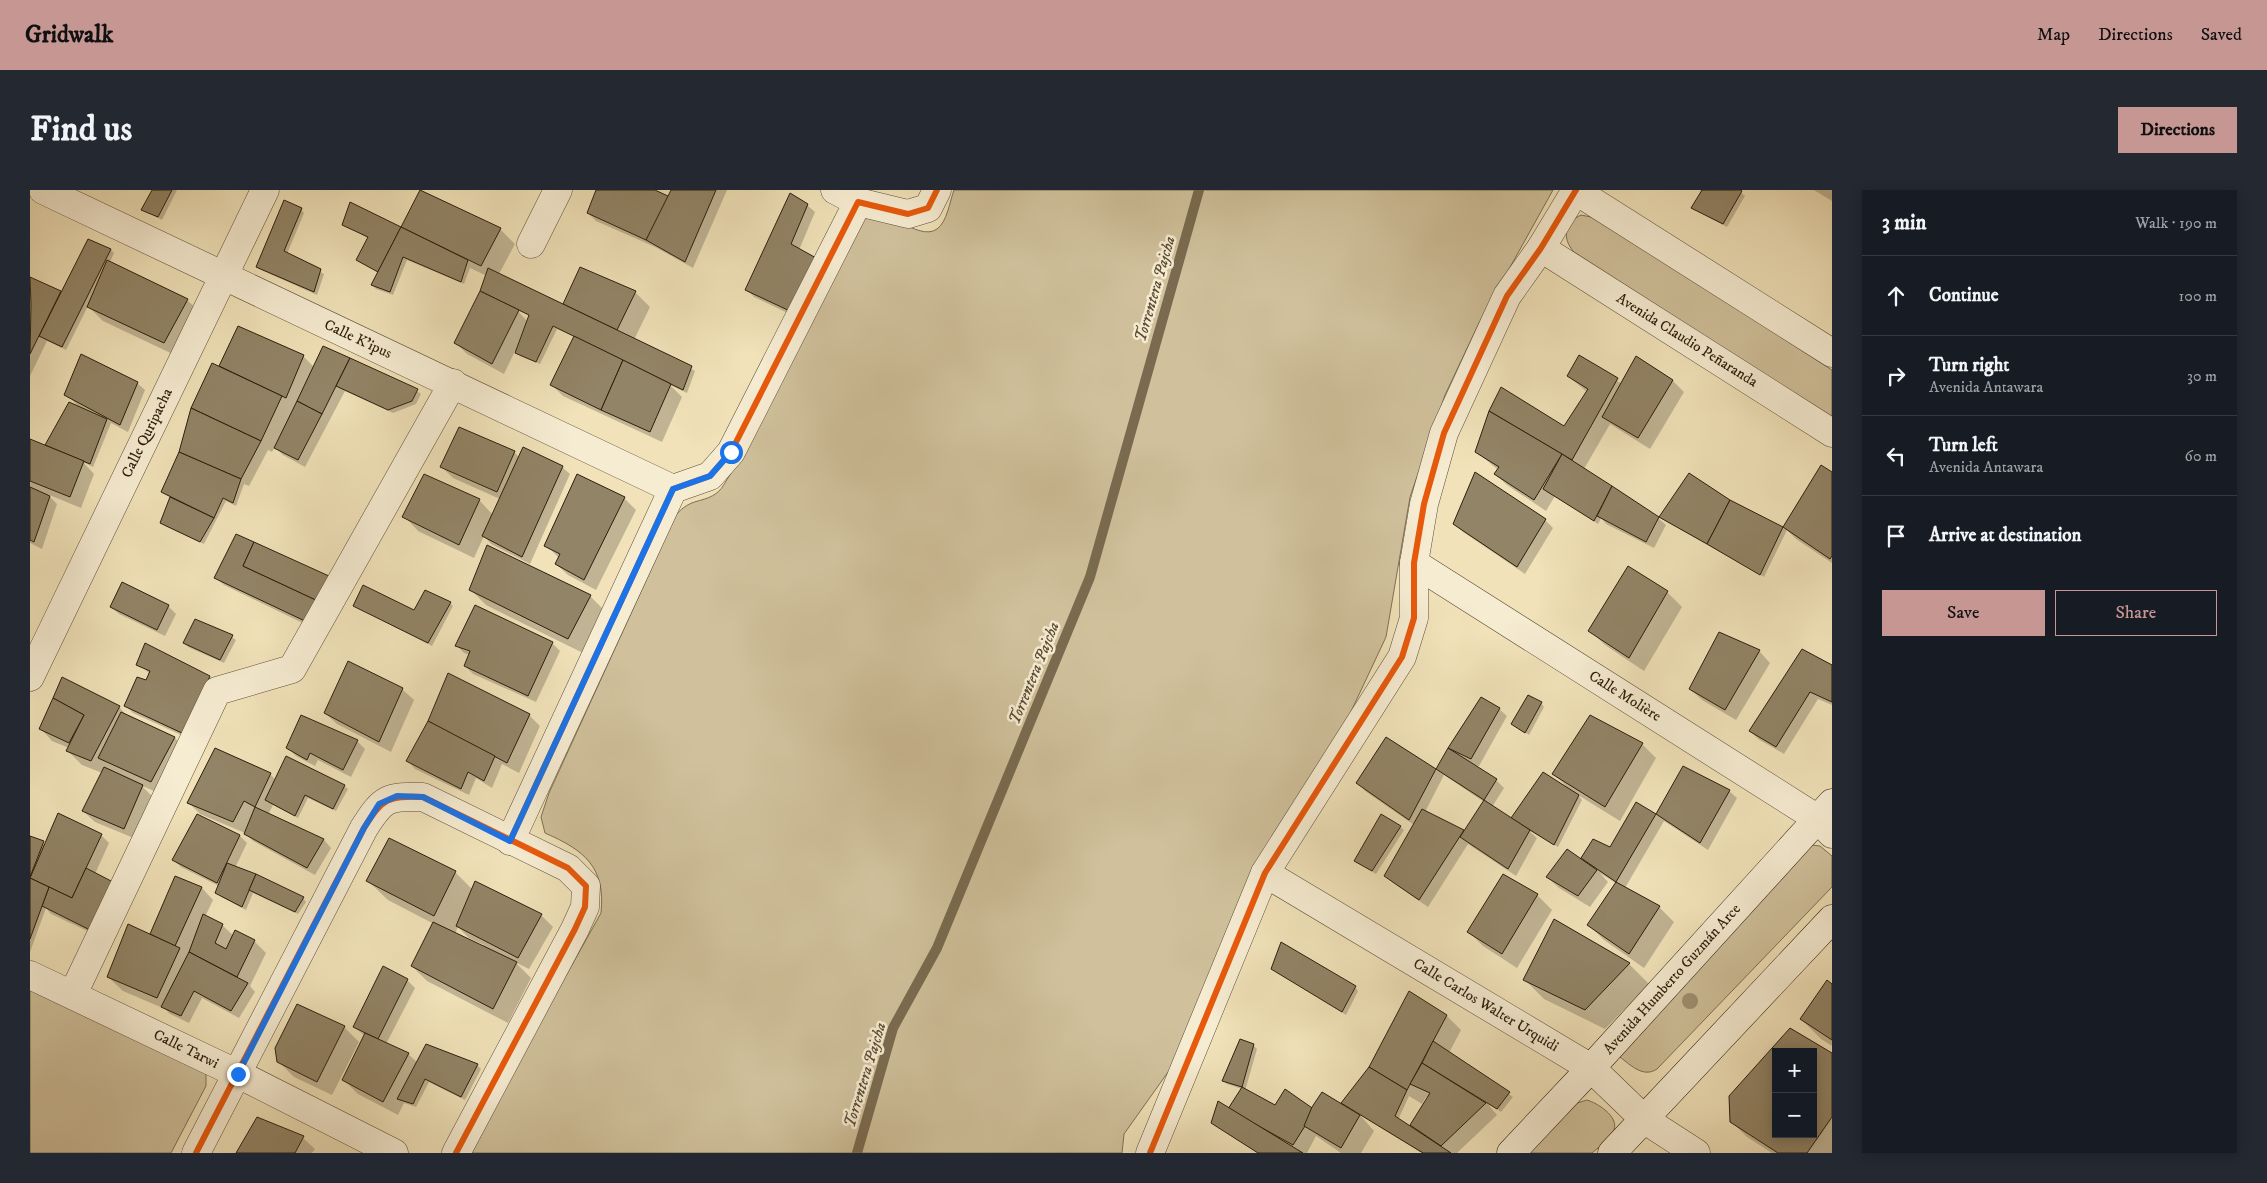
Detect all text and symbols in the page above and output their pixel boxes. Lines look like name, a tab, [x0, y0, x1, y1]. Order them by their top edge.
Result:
text: Gridwalk	[25, 20, 113, 50]
text: Map	[2037, 24, 2070, 46]
text: Directions	[2098, 24, 2173, 46]
text: Saved	[2201, 24, 2242, 46]
button: Directions	[2118, 107, 2237, 153]
text: Find us	[30, 108, 132, 152]
text: 3 min	[1882, 210, 1927, 236]
text: Walk · 190 m	[2135, 213, 2217, 233]
water label: Torrentera Pajcha	[1130, 234, 1180, 344]
icon: ahead	[1882, 282, 1910, 310]
text: Continue	[1929, 284, 1999, 307]
text: 100 m	[2179, 286, 2217, 306]
street label: Avenida Claudio Peñaranda	[1613, 289, 1762, 392]
street label: Calle K'ipus	[321, 315, 395, 363]
text: Turn right	[1929, 354, 2009, 377]
icon: right	[1882, 362, 1910, 390]
text: 30 m	[2187, 366, 2217, 386]
text: Avenida Antawara	[1929, 377, 2043, 397]
street label: Calle Quripacha	[117, 385, 177, 481]
text: Turn left	[1929, 434, 1998, 457]
route start	[720, 441, 743, 464]
icon: left	[1882, 442, 1910, 470]
text: 60 m	[2185, 446, 2217, 466]
text: Avenida Antawara	[1929, 457, 2043, 477]
icon: arrive	[1882, 522, 1910, 550]
text: Arrive at destination	[1929, 524, 2081, 547]
button: Save	[1882, 590, 2045, 636]
button: Share	[2055, 590, 2217, 636]
water label: Torrentera Pajcha	[1004, 619, 1064, 727]
street label: Calle Molière	[1585, 666, 1665, 726]
street label: Avenida Humberto Guzmán Arce	[1599, 900, 1745, 1058]
street label: Calle Carlos Walter Urquidi	[1410, 954, 1562, 1056]
water label: Torrentera Pajcha	[840, 1020, 890, 1130]
street label: Calle Tarwi	[150, 1025, 222, 1073]
map controls	[1772, 1048, 1817, 1138]
button: +	[1772, 1048, 1817, 1093]
route end	[227, 1063, 250, 1086]
button: −	[1772, 1093, 1817, 1138]

